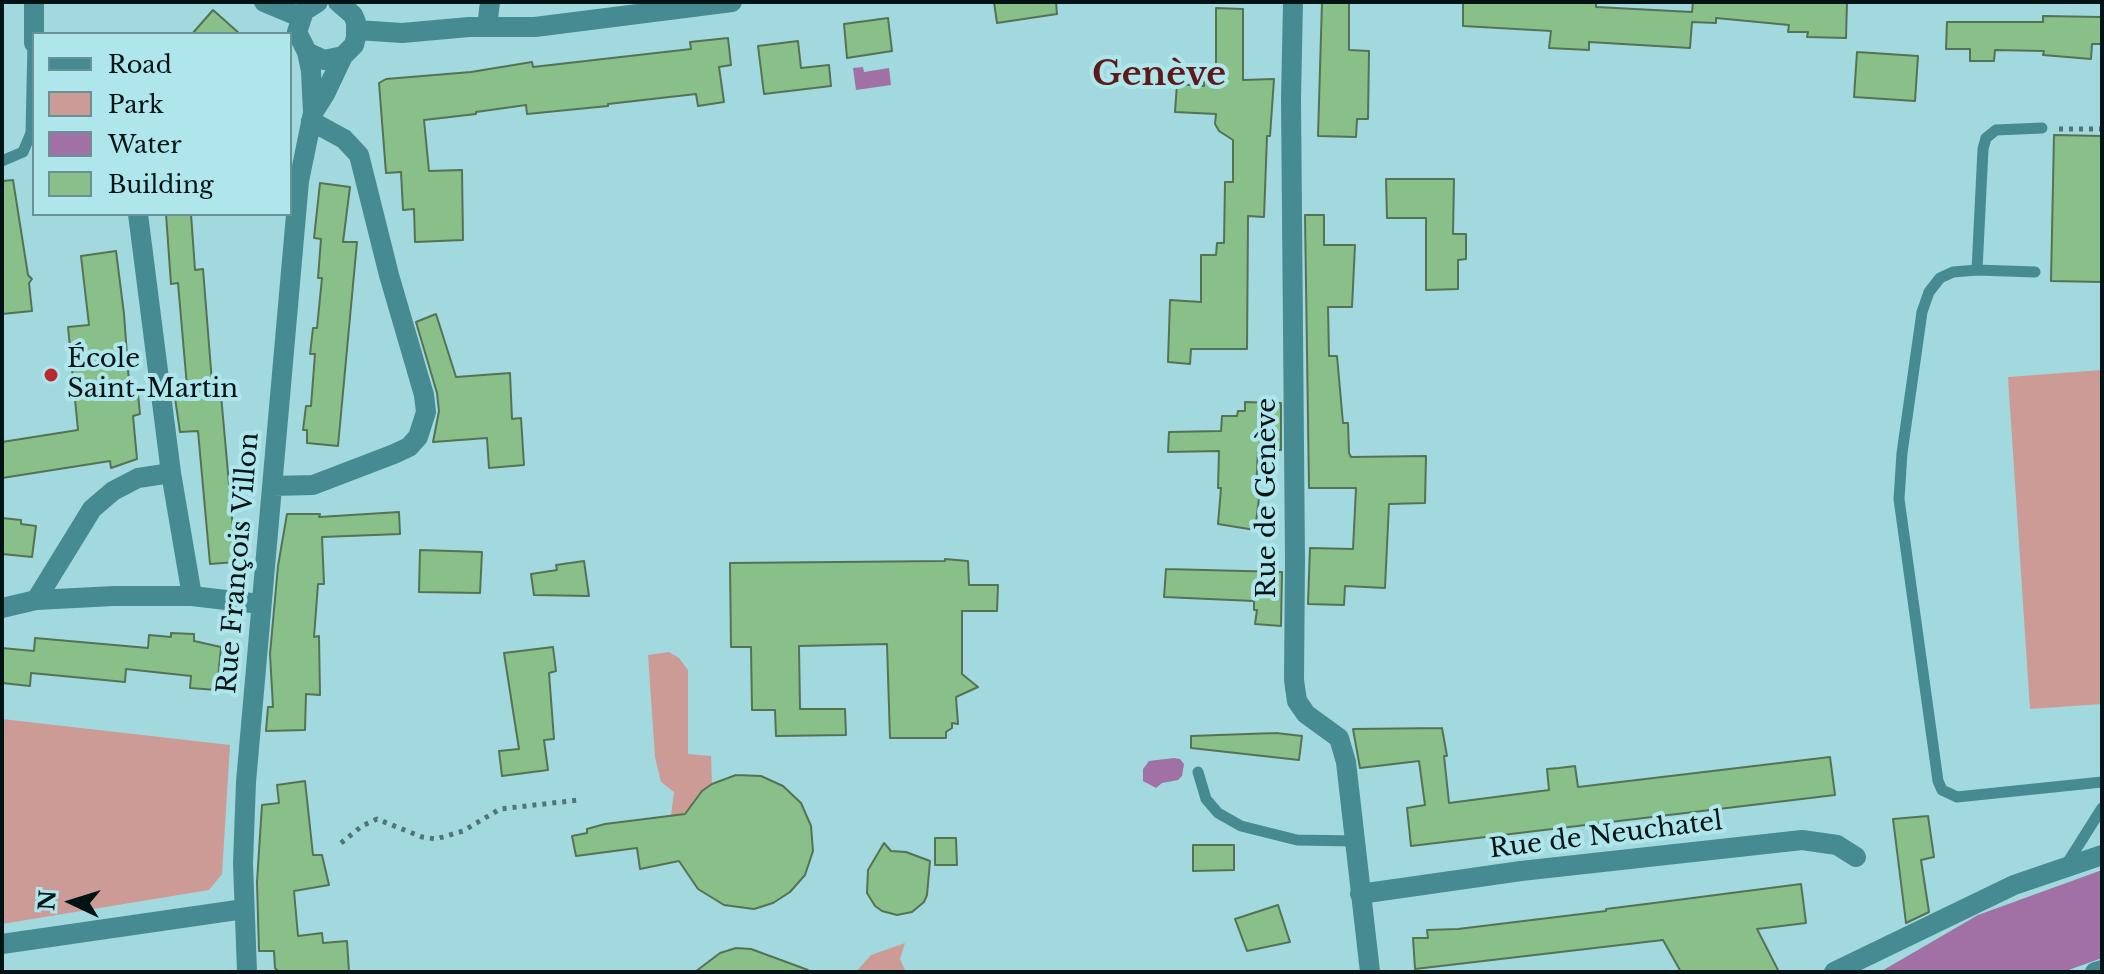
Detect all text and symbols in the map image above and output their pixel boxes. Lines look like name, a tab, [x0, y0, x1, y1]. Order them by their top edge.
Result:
legend	[32, 32, 292, 216]
text: Road	[108, 50, 172, 79]
district label: Genève	[1092, 55, 1226, 95]
text: Park	[108, 90, 164, 119]
text: Water	[108, 130, 182, 159]
text: Building	[108, 170, 214, 199]
place label: École Saint-Martin	[67, 344, 238, 406]
marker: École Saint-Martin	[42, 366, 60, 384]
street label: Rue de Genève	[1252, 398, 1284, 598]
street label: Rue François Villon	[212, 431, 266, 695]
street label: Rue de Neuchatel	[1488, 806, 1724, 866]
north arrow	[32, 862, 112, 942]
text: N	[33, 889, 62, 912]

